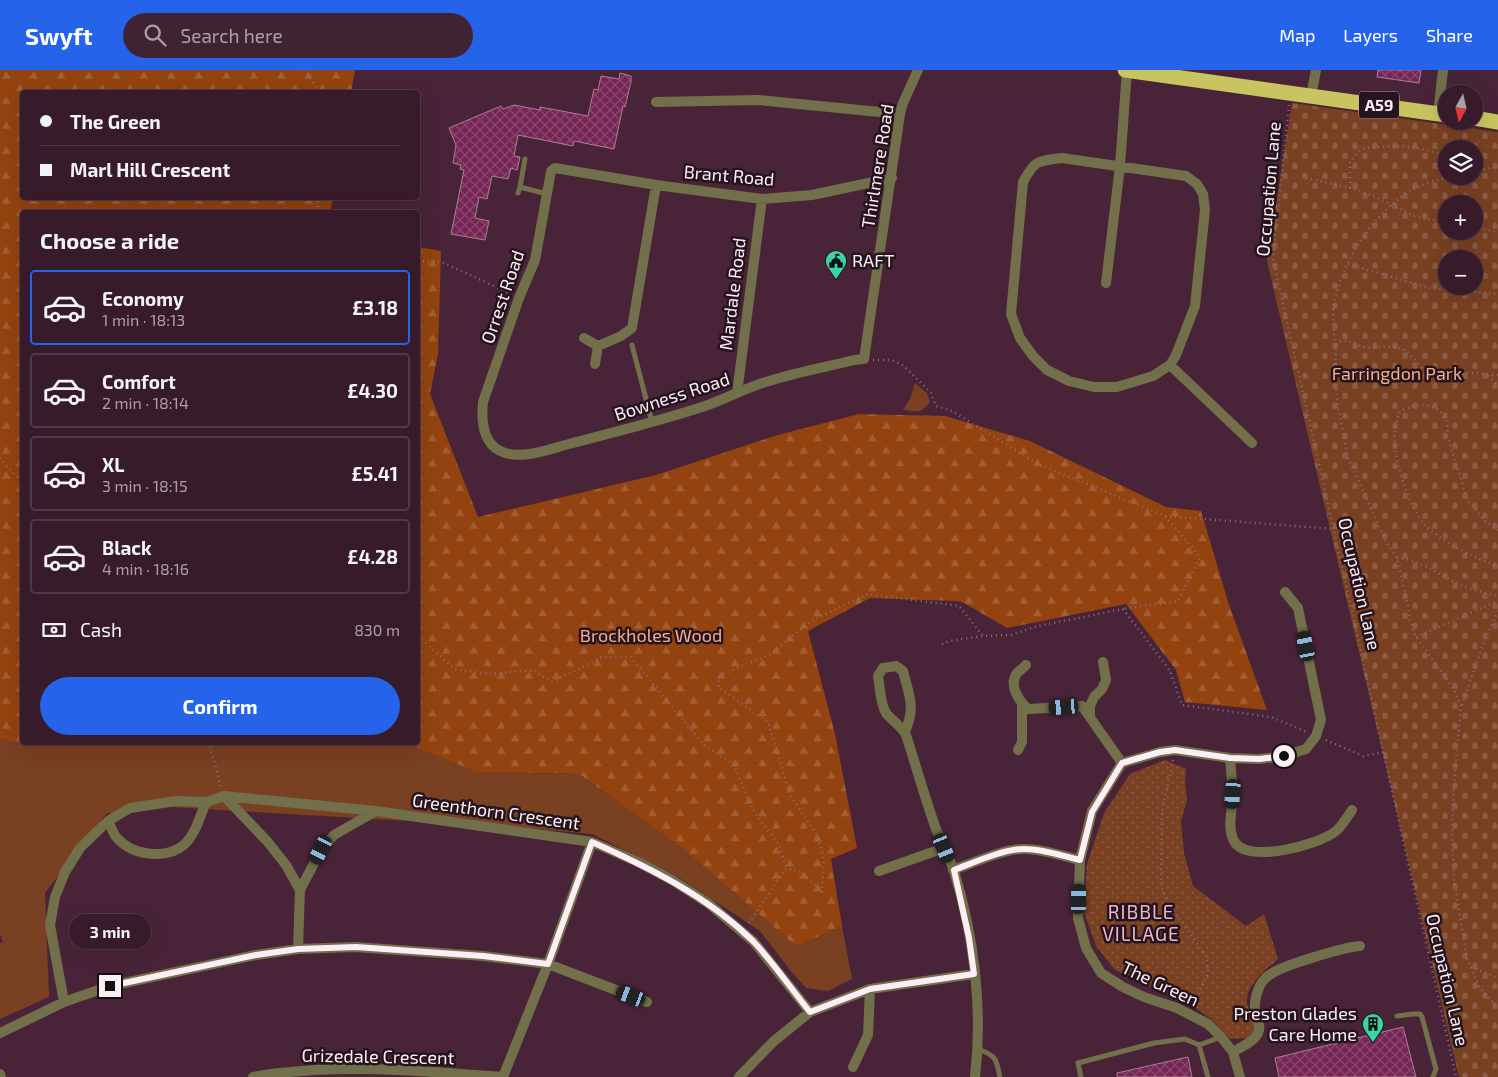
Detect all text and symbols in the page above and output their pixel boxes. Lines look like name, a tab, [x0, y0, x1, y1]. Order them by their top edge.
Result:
search box	[123, 13, 473, 58]
text: Swyft	[25, 21, 93, 50]
icon: search	[141, 21, 169, 49]
text: Search here	[181, 24, 283, 47]
text: Map	[1279, 24, 1315, 46]
text: Layers	[1343, 24, 1398, 46]
text: Share	[1426, 24, 1473, 46]
north arrow	[1438, 85, 1482, 130]
map controls	[1438, 85, 1483, 295]
road number: A59	[1359, 92, 1399, 118]
street label: Thirlmere Road	[856, 102, 898, 230]
text: The Green	[70, 110, 161, 133]
street label: Occupation Lane	[1251, 121, 1285, 257]
button: layers	[1438, 140, 1483, 185]
text: Marl Hill Crescent	[70, 158, 230, 181]
street label: Brant Road	[683, 160, 775, 190]
button: +	[1438, 195, 1483, 240]
text: Choose a ride	[40, 227, 179, 253]
street label: Mardale Road	[714, 236, 750, 351]
street label: Orrest Road	[476, 247, 528, 346]
public building icon: RAFT	[824, 249, 848, 280]
place label: RAFT	[852, 249, 895, 271]
button: −	[1438, 250, 1483, 295]
icon: car	[42, 285, 87, 330]
text: Economy	[102, 287, 184, 310]
text: £3.18	[352, 296, 398, 319]
text: 1 min · 18:13	[102, 310, 185, 329]
park label: Farringdon Park	[1332, 362, 1462, 384]
street label: Bowness Road	[611, 367, 732, 425]
icon: car	[42, 368, 87, 413]
text: Comfort	[102, 370, 176, 393]
text: £4.30	[347, 379, 398, 402]
text: 2 min · 18:14	[102, 393, 189, 412]
icon: car	[42, 451, 87, 496]
text: XL	[102, 453, 124, 476]
text: £5.41	[352, 462, 398, 485]
text: 3 min · 18:15	[102, 476, 187, 495]
street label: Occupation Lane	[1334, 515, 1386, 652]
icon: car	[42, 534, 87, 579]
text: Black	[102, 536, 152, 559]
text: £4.28	[347, 545, 398, 568]
text: 4 min · 18:16	[102, 559, 189, 578]
icon: cash	[40, 616, 68, 644]
text: Cash	[80, 618, 122, 641]
text: 830 m	[354, 620, 400, 639]
park label: Brockholes Wood	[580, 624, 722, 646]
car	[1295, 630, 1316, 662]
button: Confirm	[40, 677, 400, 735]
car	[1048, 698, 1079, 716]
route start	[1273, 745, 1295, 767]
car	[1224, 779, 1241, 809]
street label: Greenthorn Crescent	[411, 788, 581, 834]
car	[931, 831, 956, 865]
car	[307, 833, 334, 867]
car	[1071, 884, 1086, 914]
district label: RIBBLE VILLAGE	[1102, 900, 1180, 945]
street label: Occupation Lane	[1422, 911, 1474, 1048]
callout: 3 min	[69, 914, 151, 948]
text: 3 min	[90, 922, 130, 941]
street label: The Green	[1118, 956, 1203, 1011]
route end	[99, 975, 121, 997]
car	[614, 984, 647, 1008]
place label: Preston Glades Care Home	[1233, 1002, 1357, 1045]
building icon: Preston Glades Care Home	[1361, 1012, 1385, 1043]
street label: Grizedale Crescent	[301, 1044, 455, 1068]

